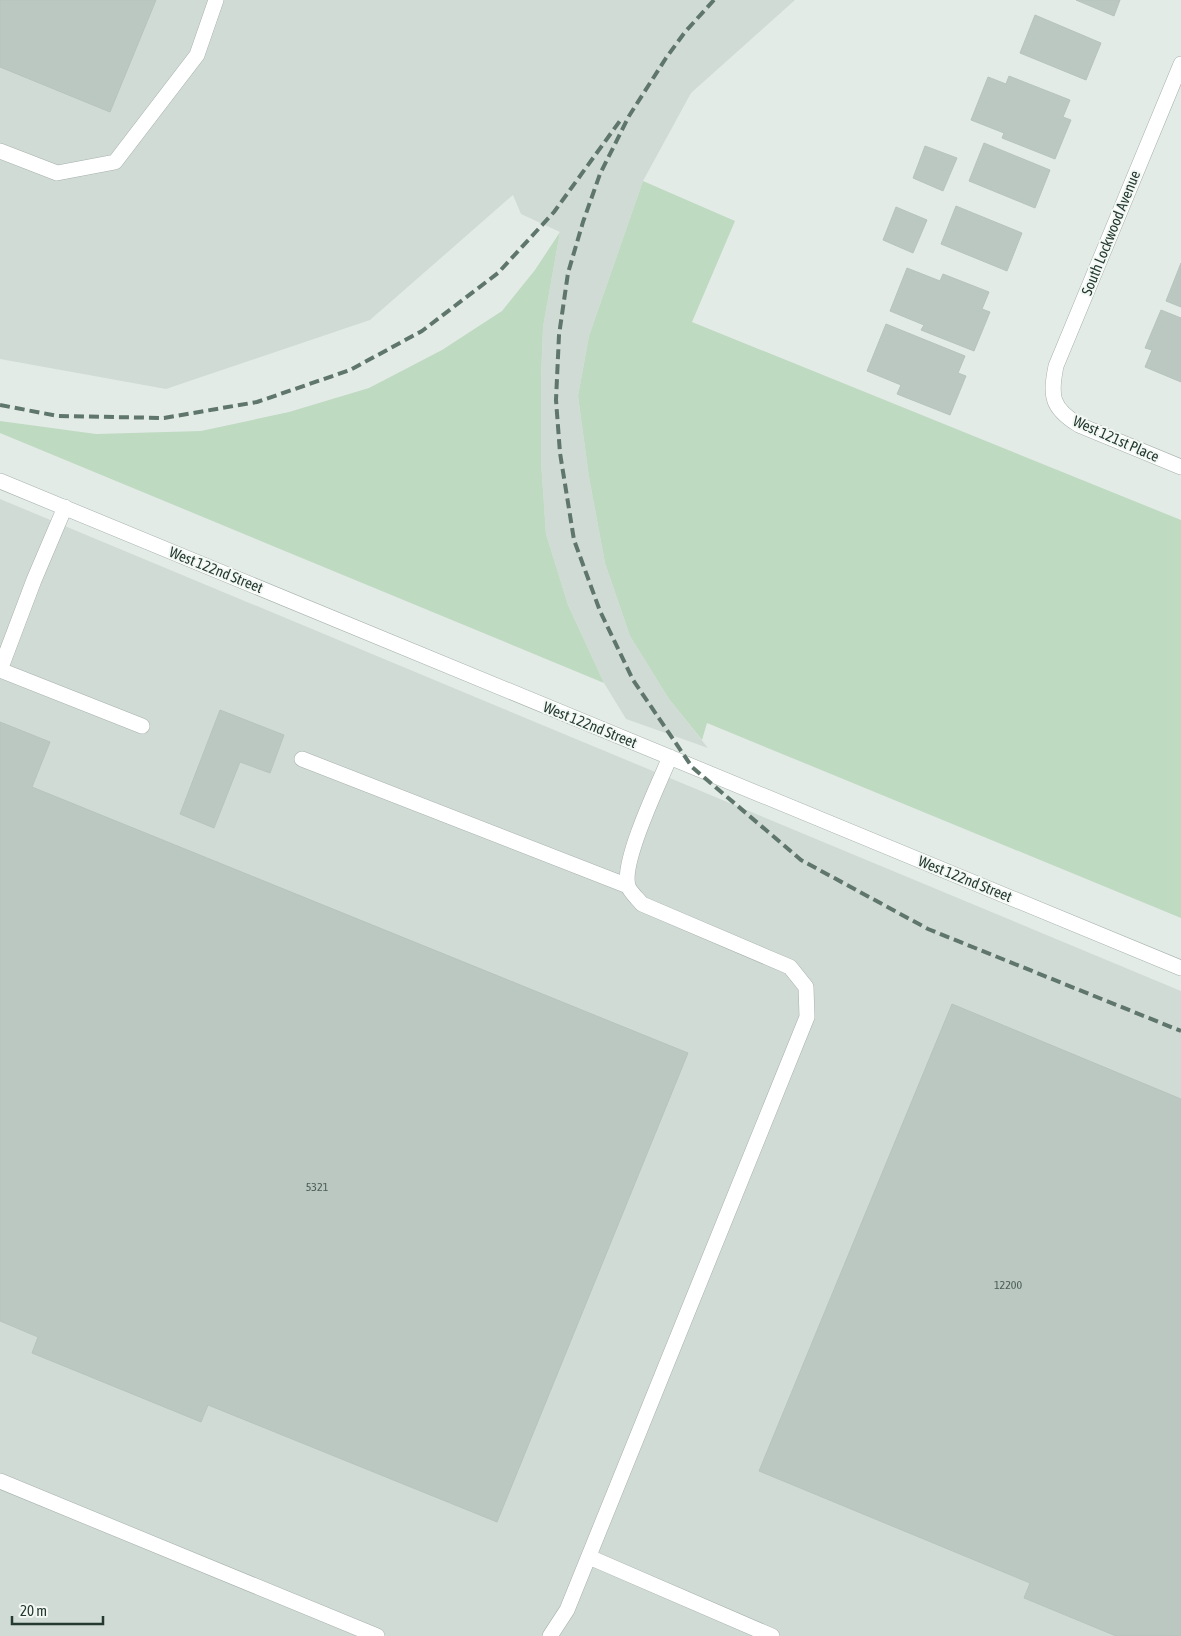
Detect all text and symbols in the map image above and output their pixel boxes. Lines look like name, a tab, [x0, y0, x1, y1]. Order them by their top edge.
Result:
street label: South Lockwood Avenue	[1078, 168, 1143, 298]
street label: West 121st Place	[1071, 412, 1162, 465]
street label: West 122nd Street	[167, 543, 265, 596]
street label: West 122nd Street	[541, 698, 639, 751]
street label: West 122nd Street	[916, 852, 1014, 905]
house number: 5321	[306, 1180, 329, 1194]
house number: 12200	[994, 1278, 1022, 1292]
scale bar	[12, 1594, 104, 1626]
text: 20 m	[20, 1602, 47, 1619]

